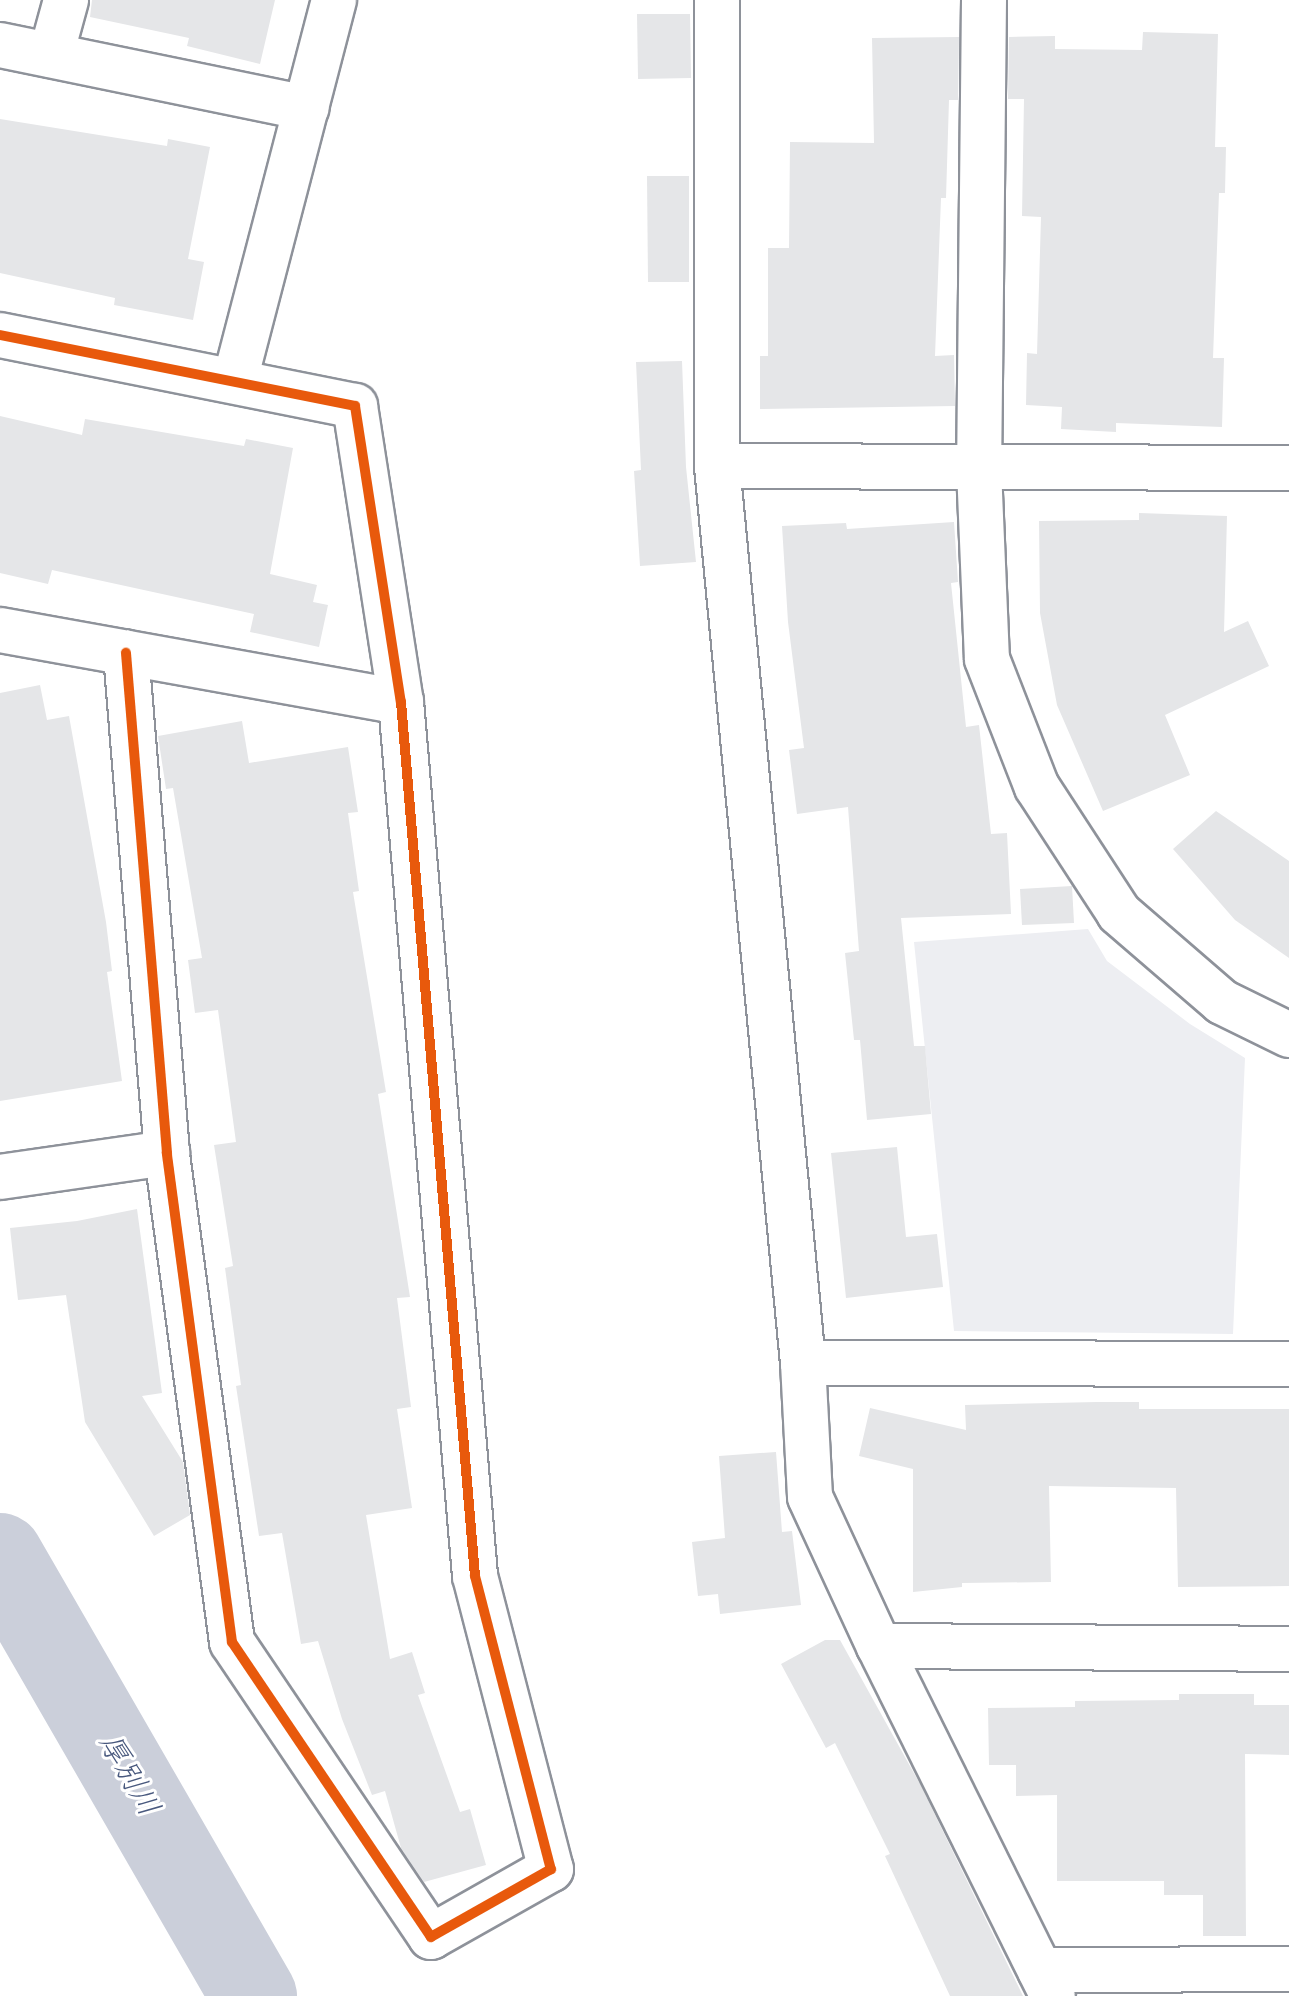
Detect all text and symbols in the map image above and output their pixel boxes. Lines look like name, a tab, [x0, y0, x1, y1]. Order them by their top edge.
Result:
water label: 厚別川	[89, 1728, 165, 1824]

